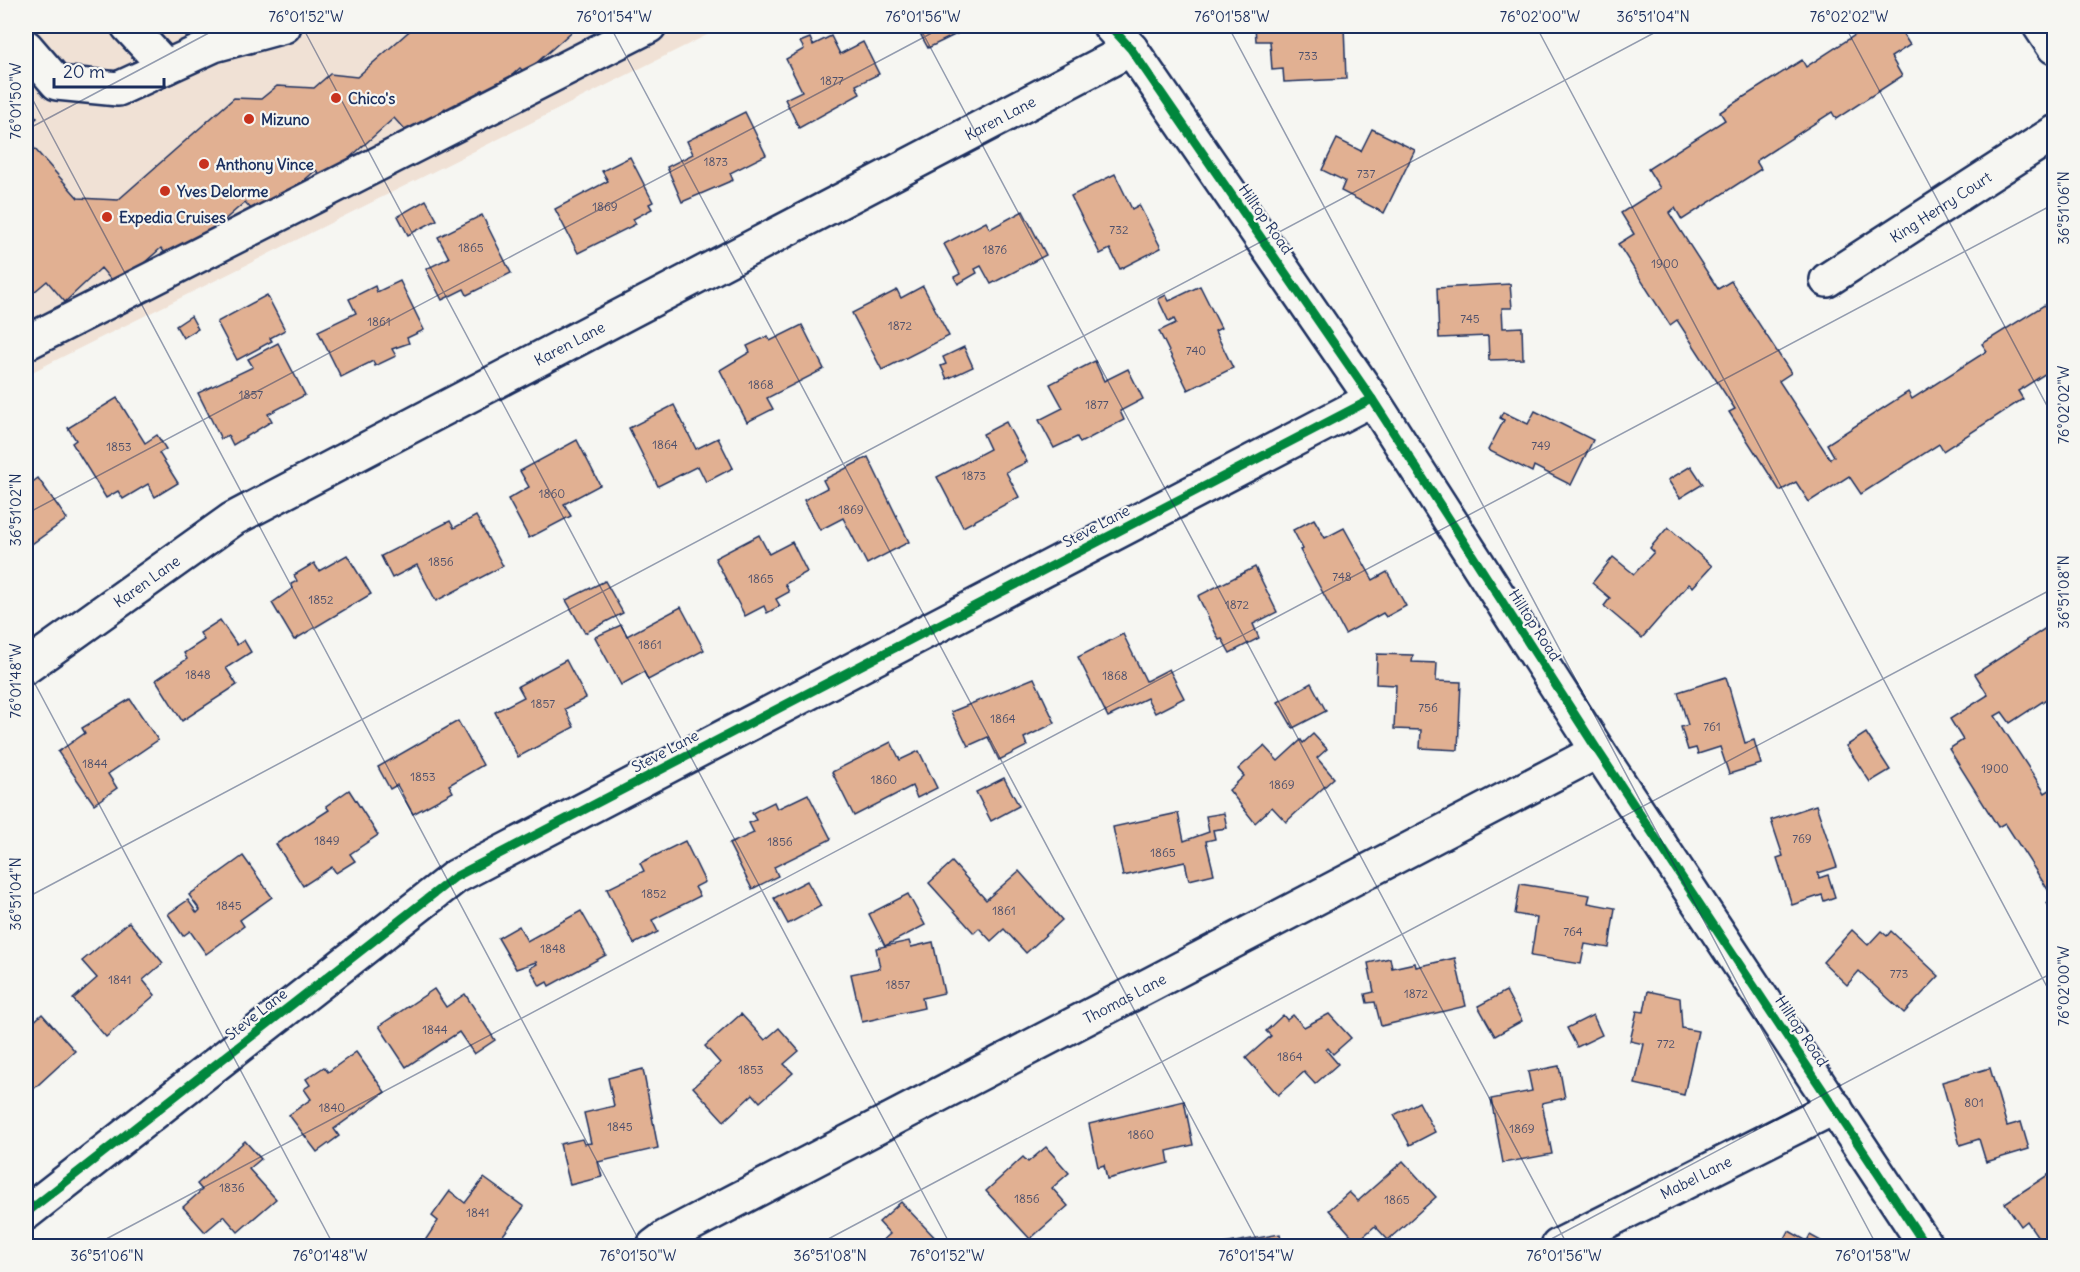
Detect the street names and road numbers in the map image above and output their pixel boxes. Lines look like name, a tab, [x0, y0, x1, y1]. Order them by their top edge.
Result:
street label: Karen Lane	[961, 91, 1038, 144]
street label: King Henry Court	[1886, 167, 1995, 246]
street label: Hilltop Road	[1235, 180, 1297, 258]
street label: Karen Lane	[531, 317, 608, 369]
street label: Steve Lane	[1059, 500, 1133, 552]
street label: Karen Lane	[109, 551, 183, 611]
street label: Hilltop Road	[1505, 586, 1565, 665]
street label: Steve Lane	[628, 725, 702, 777]
street label: Thomas Lane	[1080, 969, 1169, 1027]
street label: Steve Lane	[221, 984, 291, 1044]
street label: Hilltop Road	[1771, 992, 1833, 1070]
street label: Mabel Lane	[1657, 1151, 1734, 1203]

